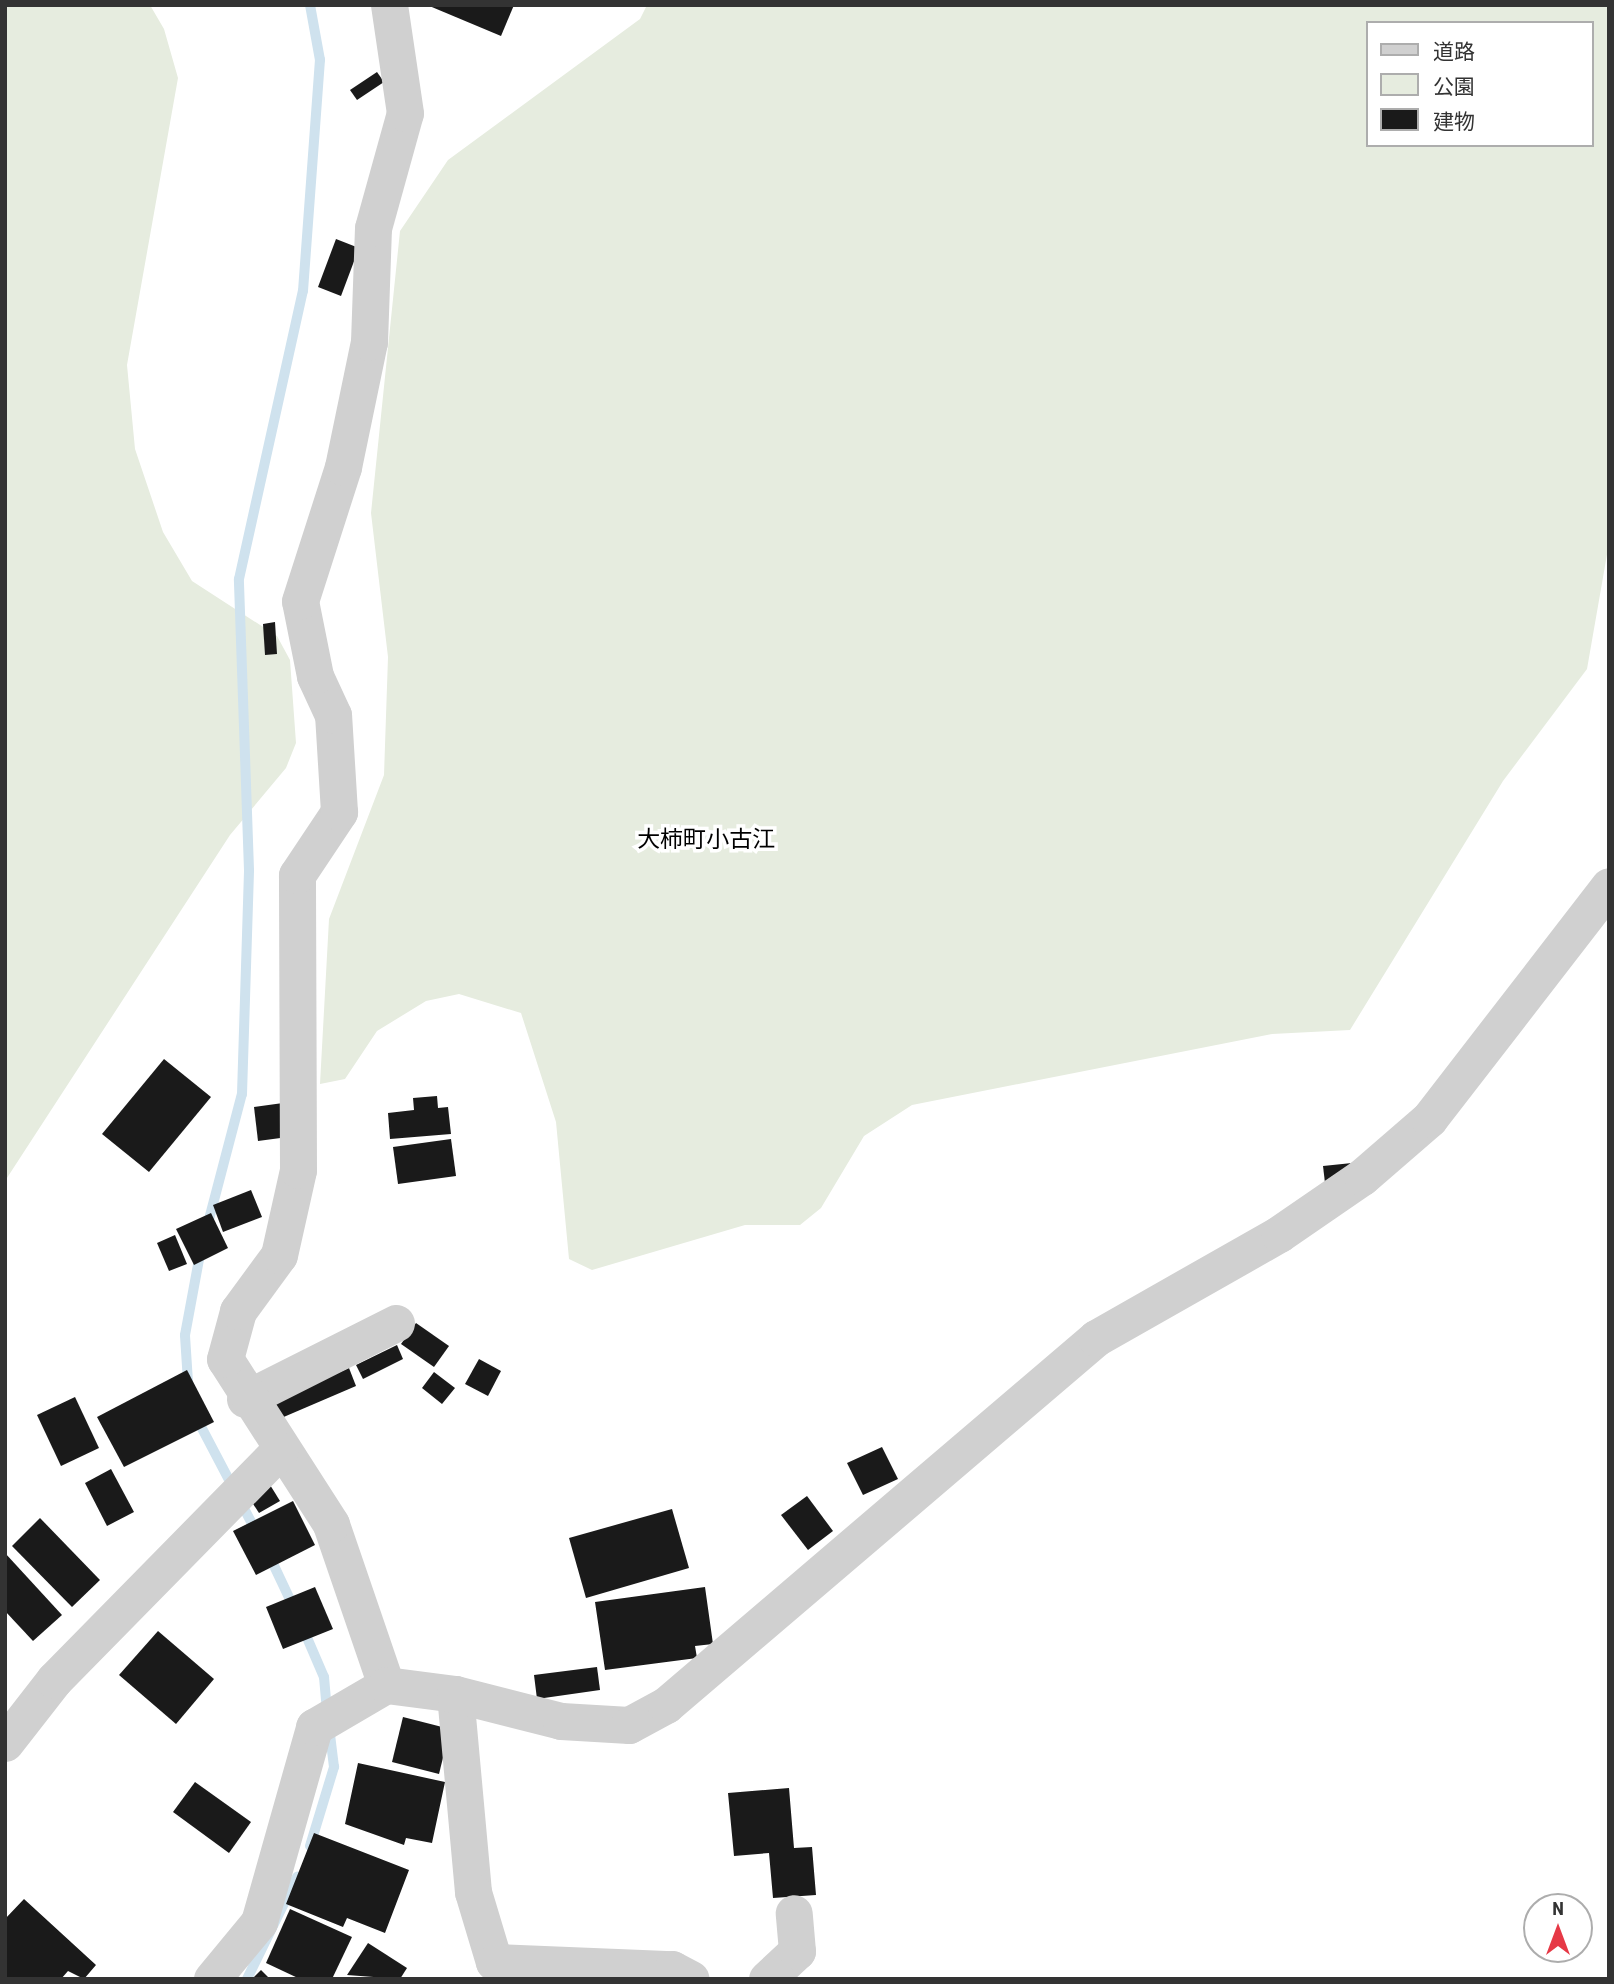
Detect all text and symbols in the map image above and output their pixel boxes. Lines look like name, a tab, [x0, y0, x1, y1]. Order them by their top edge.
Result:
legend	[1366, 21, 1593, 147]
text: 道路	[1433, 40, 1475, 64]
text: 公園	[1433, 75, 1475, 99]
text: 建物	[1433, 110, 1475, 134]
district label: 大柿町小古江	[637, 826, 775, 854]
north arrow	[1523, 1893, 1593, 1963]
text: N	[1552, 1897, 1564, 1920]

